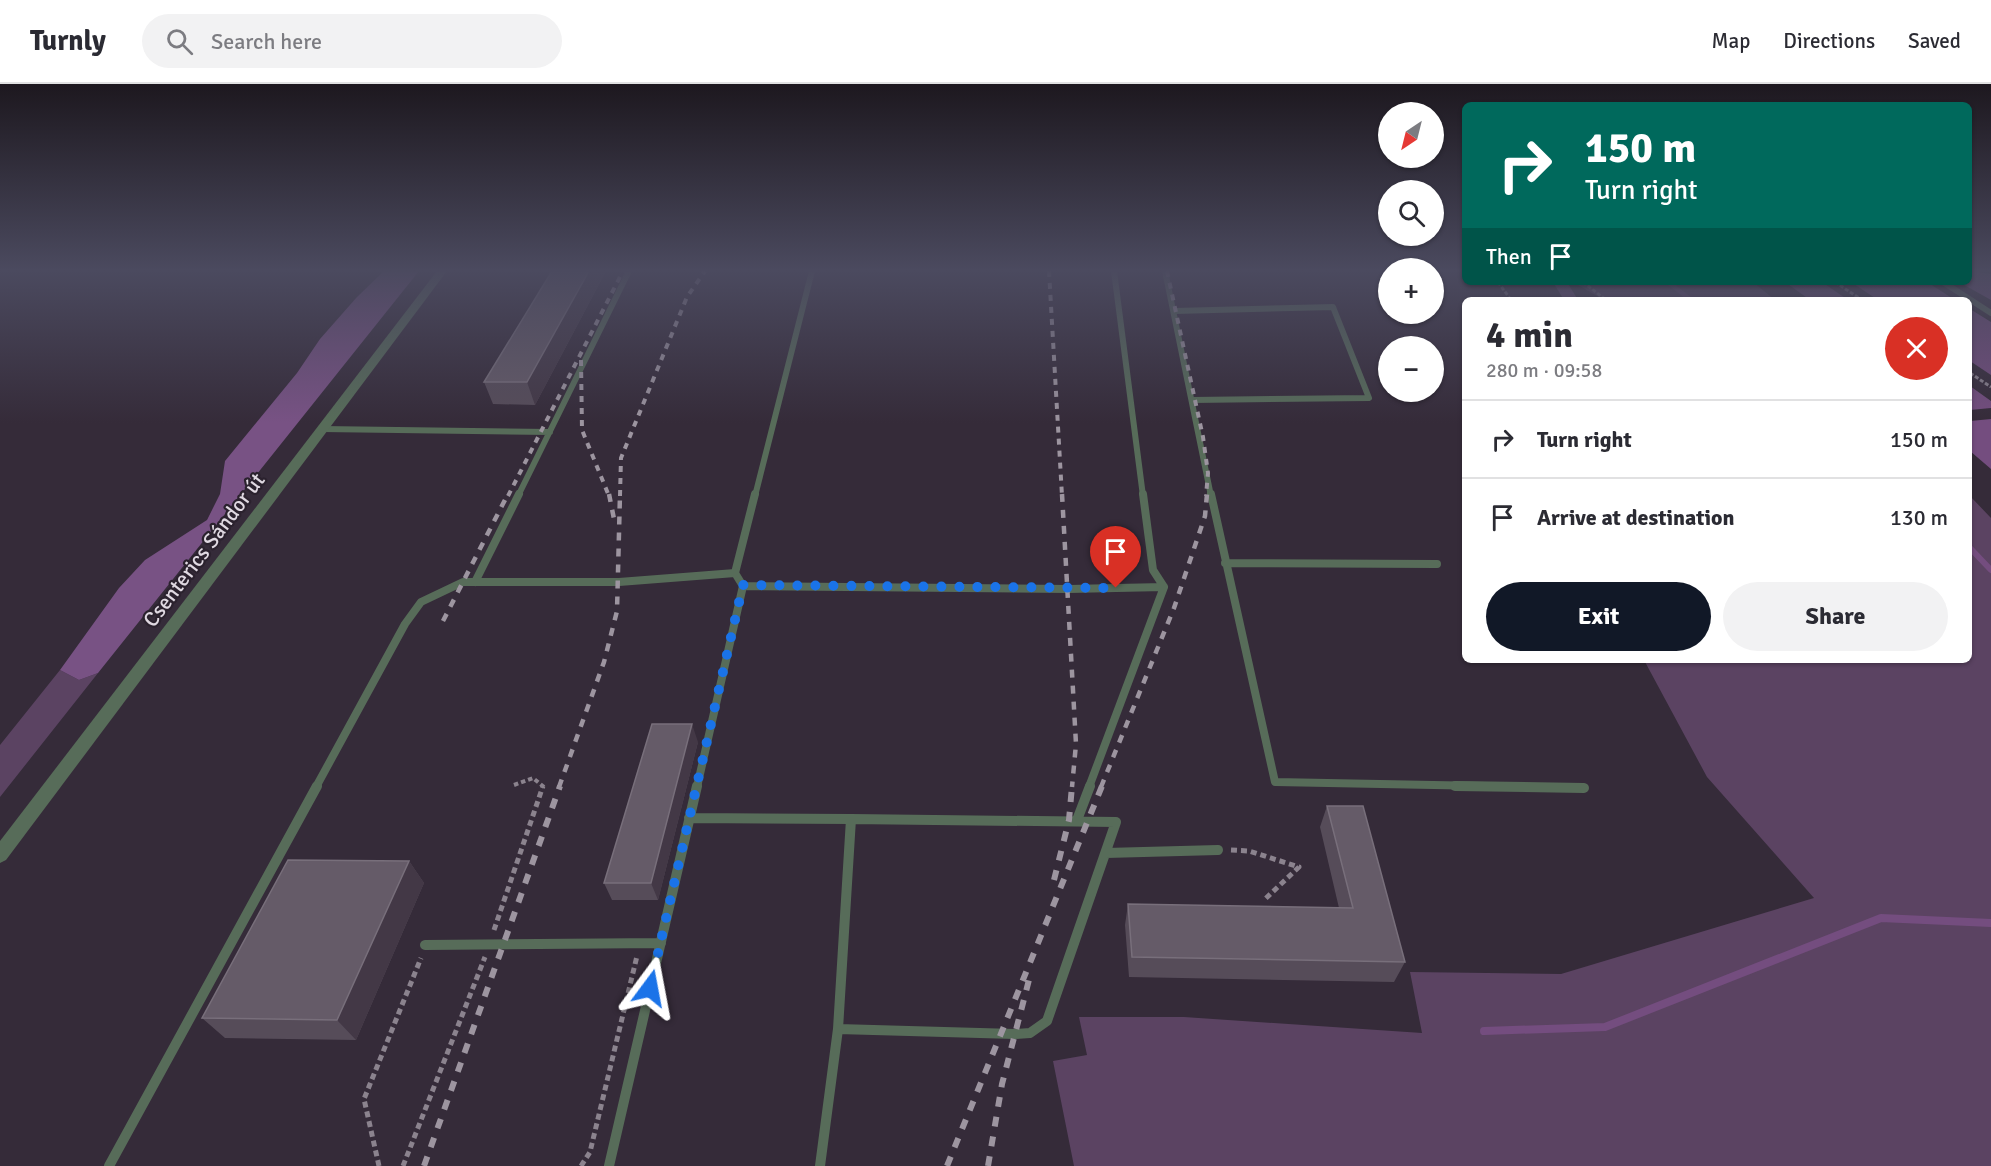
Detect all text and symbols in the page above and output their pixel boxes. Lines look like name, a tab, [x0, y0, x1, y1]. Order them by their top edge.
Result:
search box	[142, 14, 562, 68]
text: Turnly	[30, 24, 106, 58]
icon: search	[163, 25, 196, 58]
text: Search here	[211, 28, 322, 55]
text: Map	[1712, 28, 1750, 54]
text: Directions	[1783, 28, 1875, 54]
text: Saved	[1908, 28, 1961, 54]
north arrow	[1378, 102, 1444, 168]
map controls	[1378, 102, 1444, 402]
text: 150 m	[1585, 123, 1696, 174]
icon: right	[1486, 126, 1564, 204]
text: Turn right	[1585, 174, 1698, 207]
button: search	[1378, 180, 1444, 246]
icon: arrive	[1544, 240, 1577, 273]
text: Then	[1486, 243, 1532, 270]
button: +	[1378, 258, 1444, 324]
text: 4 min	[1486, 313, 1573, 358]
button: close	[1885, 317, 1948, 380]
button: −	[1378, 336, 1444, 402]
text: 280 m · 09:58	[1486, 358, 1602, 383]
icon: right	[1486, 423, 1519, 456]
text: Turn right	[1537, 426, 1632, 453]
text: 150 m	[1890, 426, 1948, 453]
street label: Csenterics Sándor út	[138, 468, 270, 632]
icon: arrive	[1486, 501, 1519, 534]
text: Arrive at destination	[1537, 504, 1734, 531]
text: 130 m	[1890, 504, 1948, 531]
pin	[1090, 526, 1141, 588]
icon: arrive	[1099, 535, 1132, 568]
button: Exit	[1486, 582, 1711, 651]
button: Share	[1723, 582, 1948, 651]
position arrow	[618, 956, 682, 1020]

